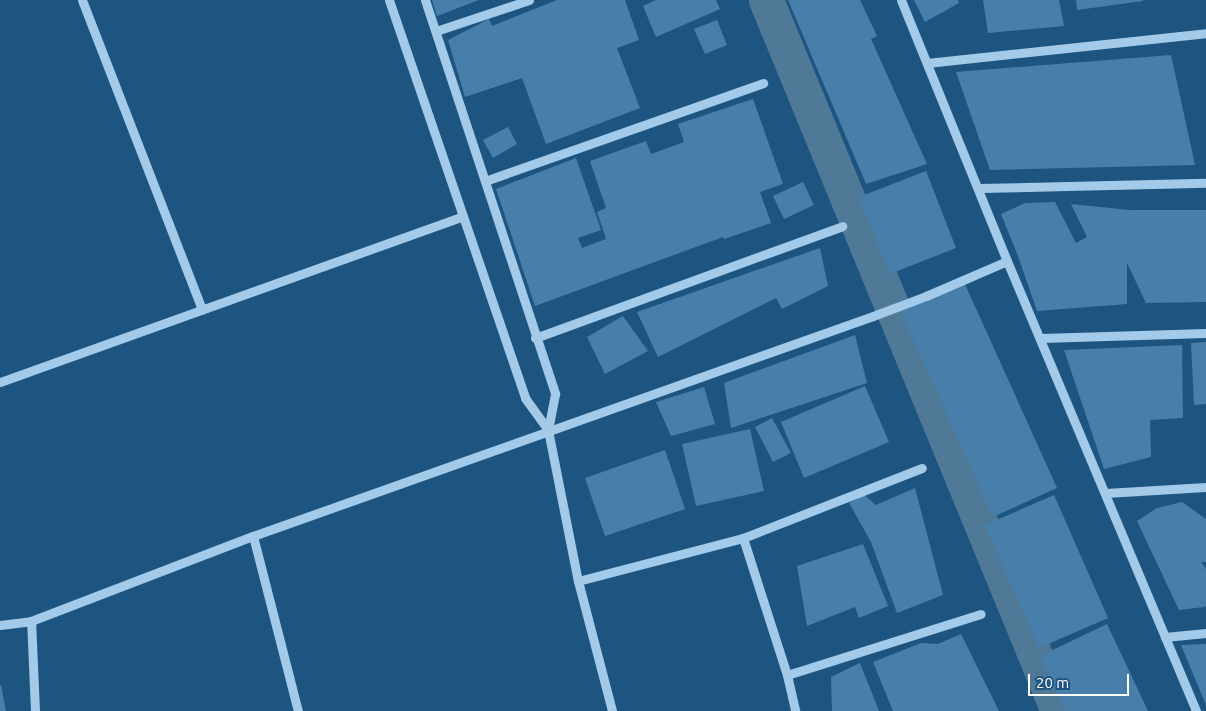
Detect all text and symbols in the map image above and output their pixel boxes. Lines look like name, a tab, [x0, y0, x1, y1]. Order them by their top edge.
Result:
scale bar	[1031, 664, 1132, 696]
text: 20 m	[1036, 674, 1069, 691]

